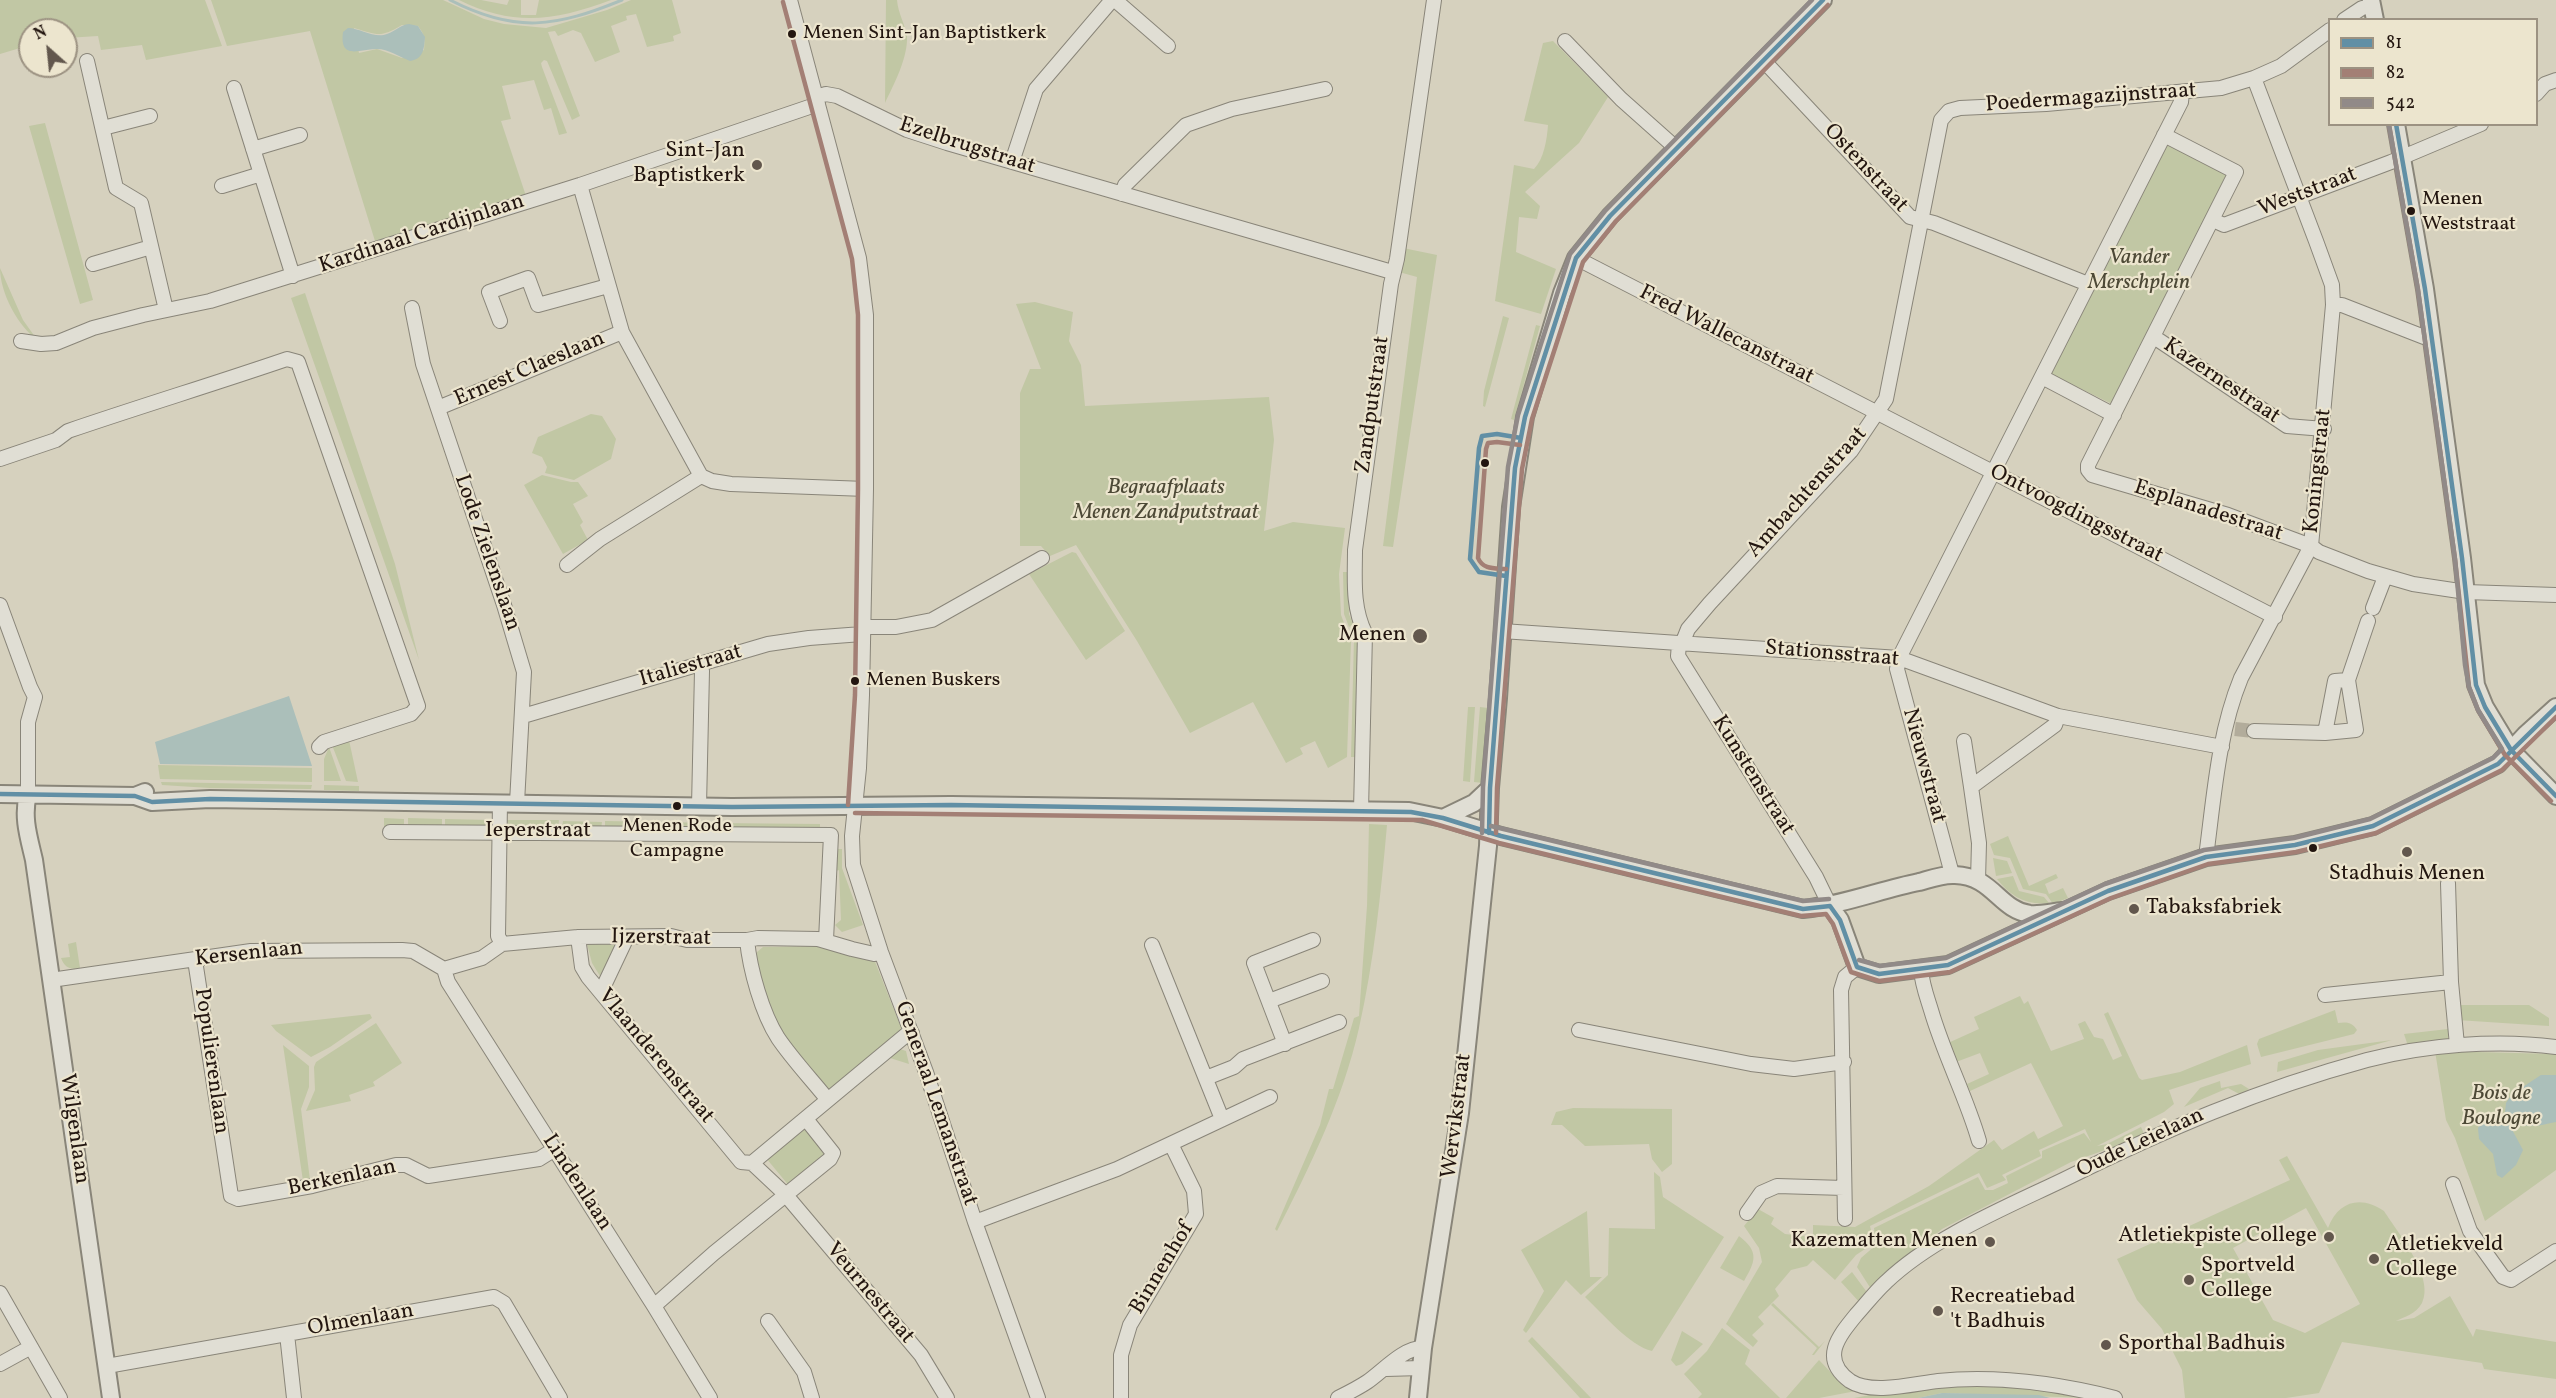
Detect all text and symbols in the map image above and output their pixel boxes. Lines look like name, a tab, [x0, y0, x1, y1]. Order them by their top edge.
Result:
north arrow	[18, 18, 78, 78]
legend	[2328, 18, 2538, 126]
text: N	[31, 21, 51, 46]
place label: Menen Sint-Jan Baptistkerk	[803, 22, 1046, 46]
marker: Menen Sint-Jan Baptistkerk	[786, 28, 798, 40]
text: 81	[2386, 31, 2402, 56]
text: 82	[2386, 61, 2405, 86]
street label: Poedermagazijnstraat	[1985, 78, 2197, 120]
text: 542	[2386, 91, 2415, 116]
street label: Ezelbrugstraat	[895, 113, 1039, 181]
street label: Ostenstraat	[1817, 119, 1913, 219]
place label: Sint-Jan Baptistkerk	[633, 139, 745, 190]
marker: Sint-Jan Baptistkerk	[750, 158, 764, 172]
street label: Weststraat	[2255, 162, 2361, 224]
place label: Menen Weststraat	[2422, 188, 2516, 235]
street label: Kardinaal Cardijnlaan	[316, 189, 528, 281]
marker: Menen Weststraat	[2405, 205, 2417, 217]
park label: Vander Merschplein	[2088, 246, 2190, 298]
street label: Fred Wallecanstraat	[1634, 280, 1818, 392]
street label: Ernest Claeslaan	[451, 326, 609, 414]
street label: Kazernestraat	[2157, 333, 2285, 431]
street label: Zandputstraat	[1351, 334, 1397, 476]
street label: Koningstraat	[2299, 407, 2339, 535]
street label: Ambachtenstraat	[1742, 422, 1874, 564]
unlabelled marker	[1479, 457, 1491, 469]
street label: Ontvoogdingsstraat	[1985, 460, 2167, 570]
street label: Lode Zielenslaan	[447, 471, 525, 635]
street label: Esplanadestraat	[2130, 475, 2286, 549]
park label: Begraafplaats Menen Zandputstraat	[1073, 476, 1259, 528]
place label: Menen	[1339, 623, 1406, 649]
marker: Menen	[1411, 627, 1429, 645]
street label: Stationsstraat	[1764, 636, 1900, 674]
street label: Italiestraat	[637, 640, 745, 694]
place label: Menen Buskers	[866, 669, 1000, 693]
marker: Menen Buskers	[849, 675, 861, 687]
street label: Nieuwstraat	[1895, 706, 1951, 826]
street label: Kunstenstraat	[1705, 711, 1799, 841]
marker: Menen Rode Campagne	[671, 800, 683, 812]
place label: Menen Rode Campagne	[622, 815, 732, 862]
street label: Ieperstraat	[485, 819, 591, 845]
unlabelled marker	[2307, 842, 2319, 854]
marker: Stadhuis Menen	[2400, 845, 2414, 859]
place label: Stadhuis Menen	[2329, 862, 2485, 888]
place label: Tabaksfabriek	[2146, 896, 2282, 922]
marker: Tabaksfabriek	[2127, 902, 2141, 916]
street label: Ijzerstraat	[611, 925, 711, 953]
street label: Kersenlaan	[194, 936, 304, 974]
street label: Vlaanderenstraat	[591, 984, 719, 1130]
street label: Populierenlaan	[187, 986, 233, 1136]
street label: Generaal Lemanstraat	[888, 998, 982, 1210]
street label: Wervikstraat	[1437, 1052, 1479, 1180]
street label: Wilgenlaan	[52, 1072, 94, 1186]
park label: Bois de Boulogne	[2461, 1082, 2541, 1134]
street label: Oude Leielaan	[2073, 1103, 2209, 1185]
street label: Lindenlaan	[535, 1130, 617, 1236]
street label: Berkenlaan	[285, 1155, 399, 1203]
street label: Binnenhof	[1125, 1218, 1201, 1320]
place label: Atletiekpiste College	[2118, 1224, 2317, 1250]
place label: Kazematten Menen	[1790, 1229, 1978, 1255]
marker: Atletiekpiste College	[2322, 1230, 2336, 1244]
place label: Atletiekveld College	[2386, 1233, 2503, 1284]
marker: Kazematten Menen	[1983, 1235, 1997, 1249]
street label: Veurnestraat	[819, 1238, 919, 1350]
marker: Atletiekveld College	[2367, 1252, 2381, 1266]
place label: Sportveld College	[2201, 1254, 2295, 1306]
marker: Sportveld College	[2182, 1273, 2196, 1287]
place label: Recreatiebad 't Badhuis	[1950, 1285, 2075, 1336]
street label: Olmenlaan	[306, 1299, 416, 1343]
marker: Recreatiebad 't Badhuis	[1931, 1304, 1945, 1318]
place label: Sporthal Badhuis	[2118, 1332, 2285, 1358]
marker: Sporthal Badhuis	[2099, 1338, 2113, 1352]

